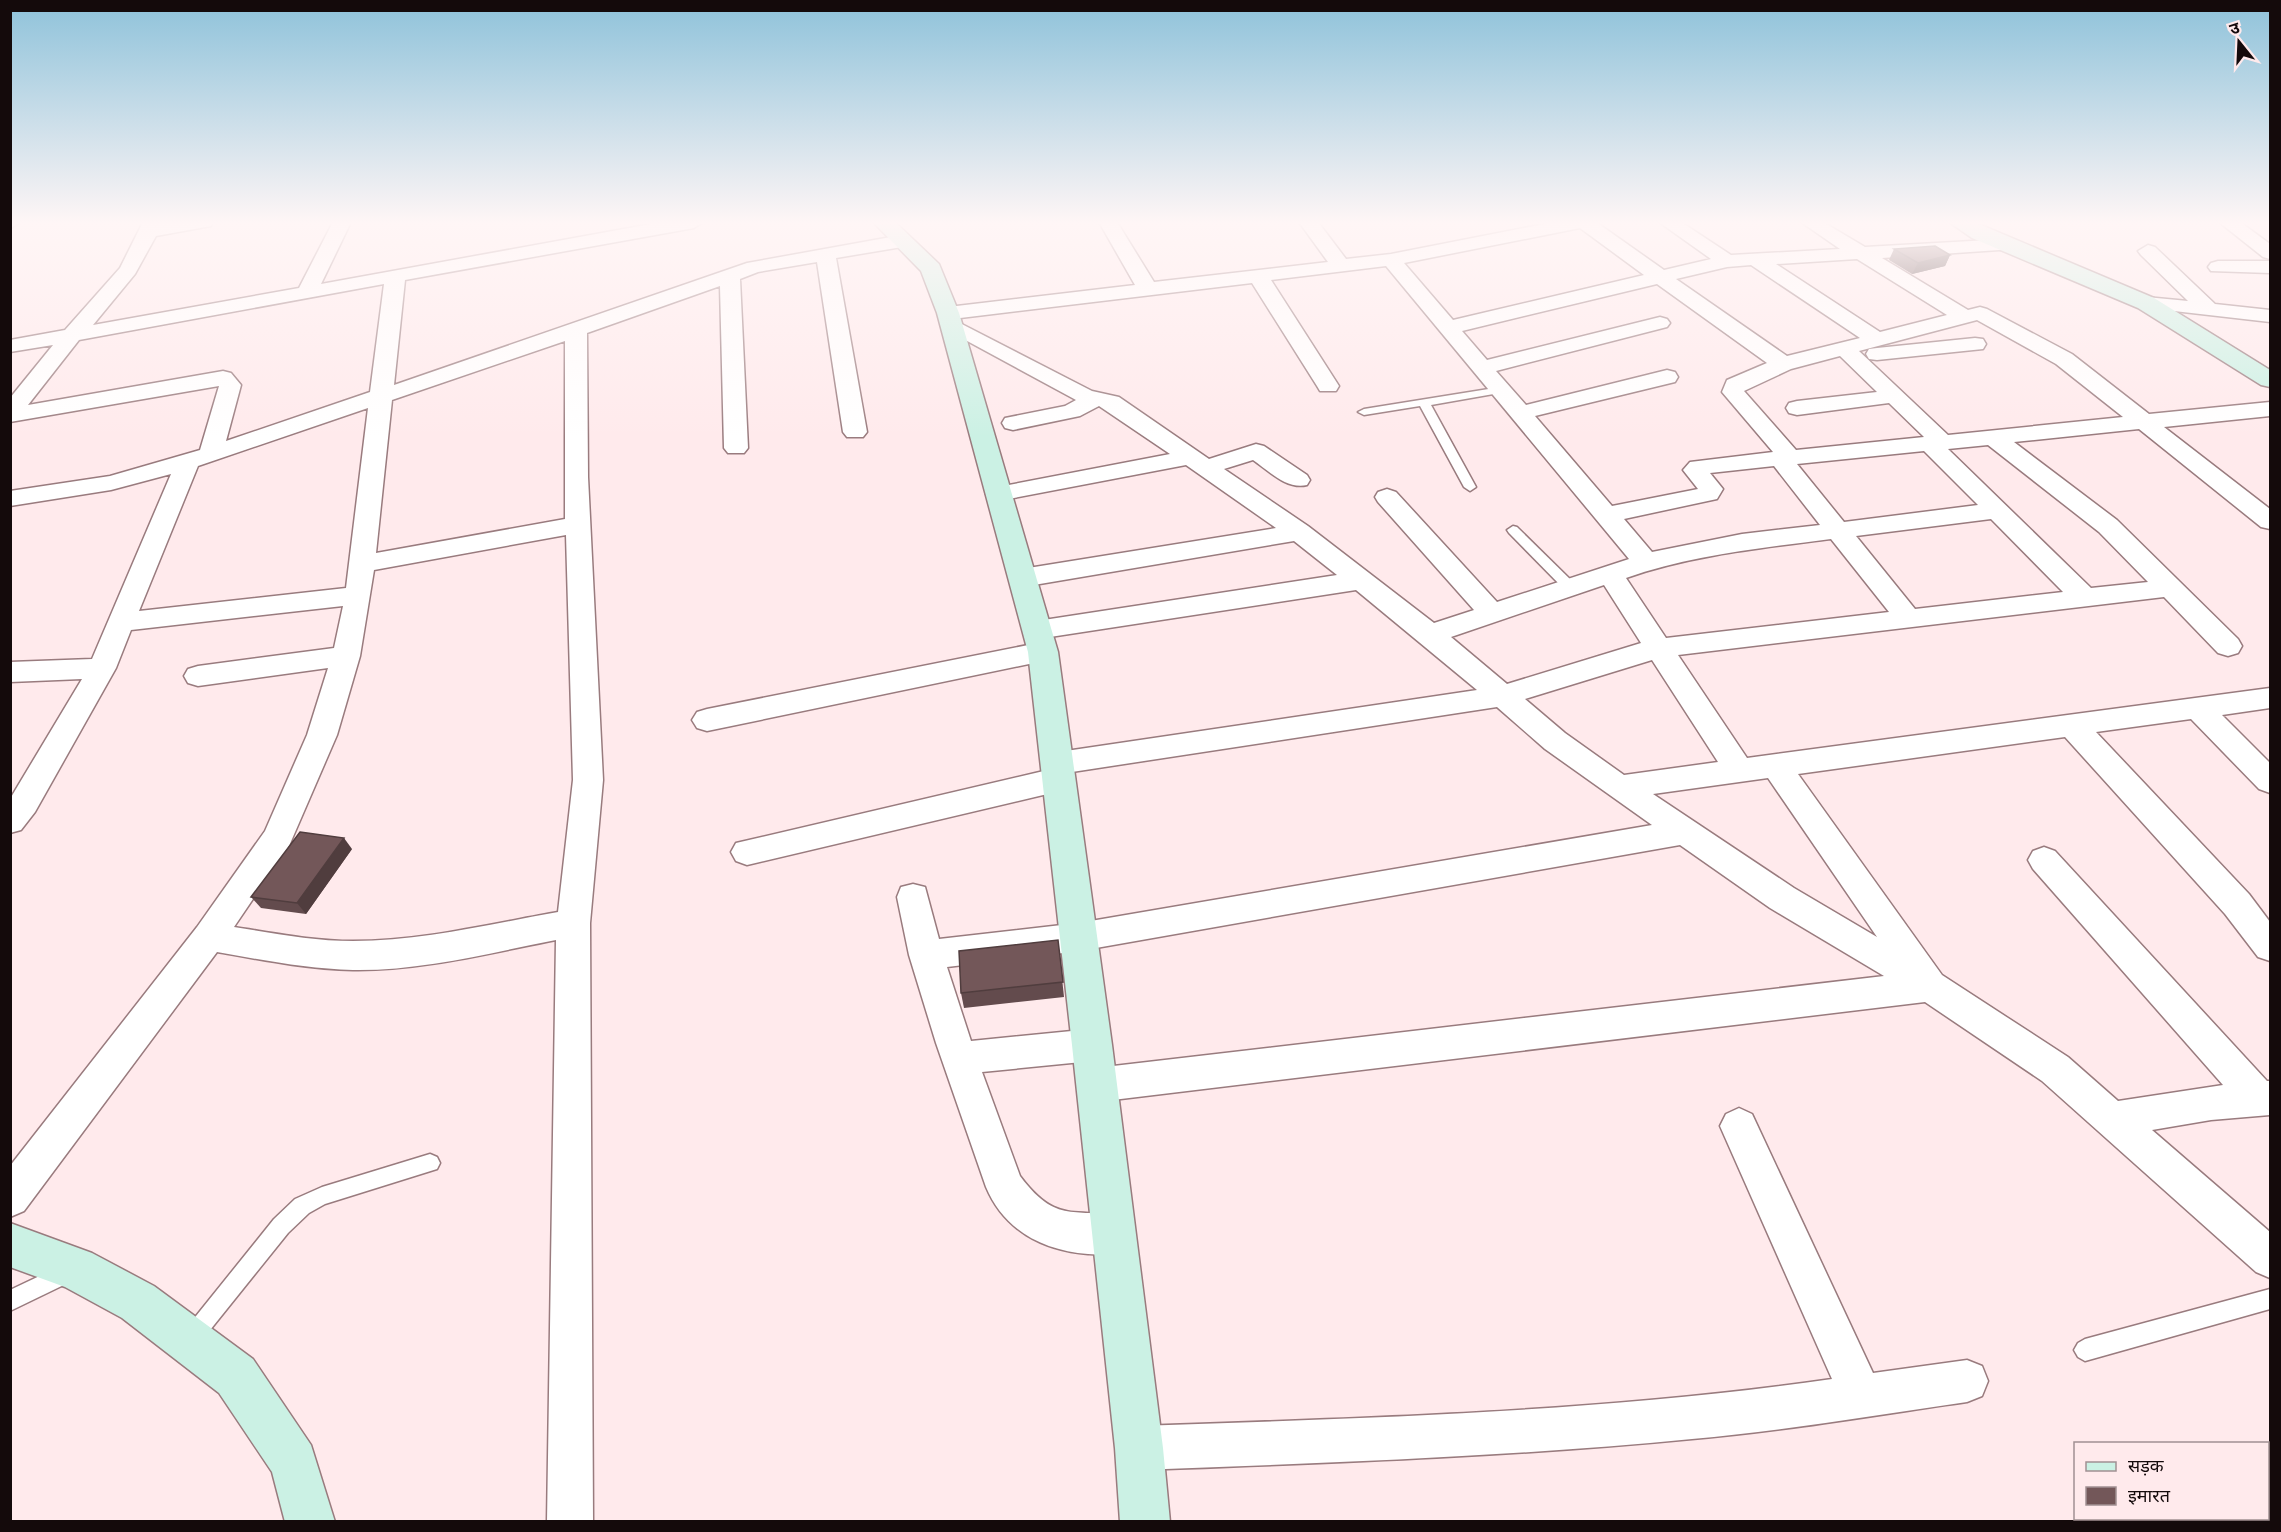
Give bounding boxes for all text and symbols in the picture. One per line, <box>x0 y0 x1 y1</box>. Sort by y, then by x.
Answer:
north arrow <box>2209 12 2269 72</box>
text: उ <box>2227 16 2243 40</box>
legend <box>2074 1442 2269 1520</box>
text: सड़क <box>2128 1453 2165 1477</box>
text: इमारत <box>2128 1483 2171 1507</box>

